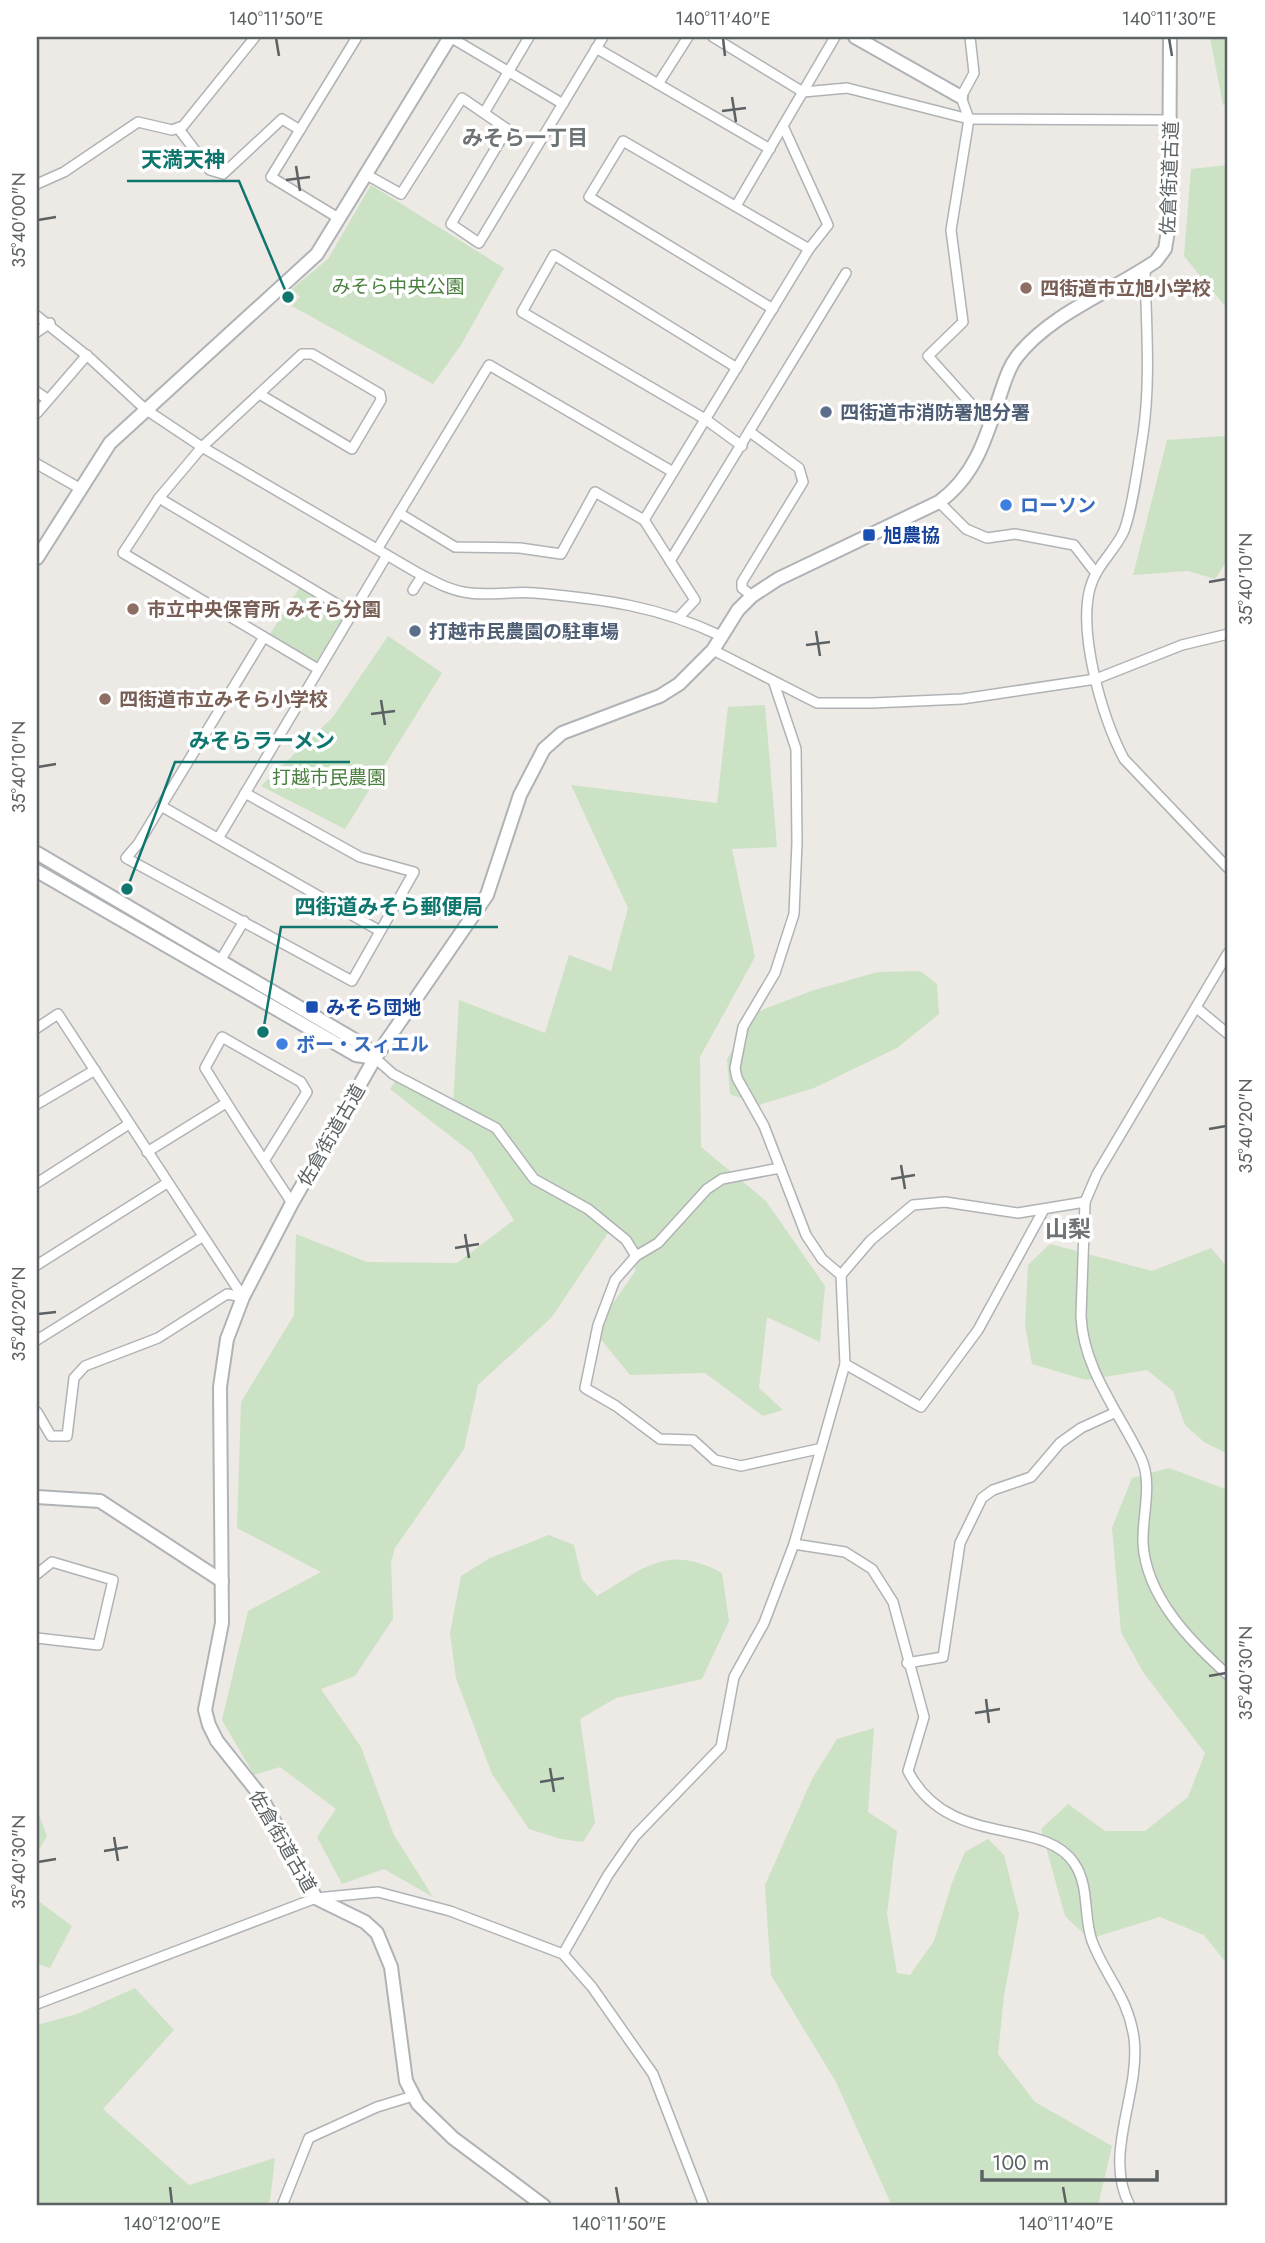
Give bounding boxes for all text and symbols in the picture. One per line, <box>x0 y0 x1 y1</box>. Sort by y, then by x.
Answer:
text: 140°11'50"E <box>229 6 323 32</box>
text: 140°11'40"E <box>675 6 771 32</box>
text: 140°11'30"E <box>1122 6 1216 32</box>
street label: 佐倉街道古道 <box>1154 121 1185 235</box>
district label: みそら一丁目 <box>462 123 588 153</box>
callout: 天満天神 <box>127 139 239 181</box>
text: 天満天神 <box>141 145 225 175</box>
text: 35°40'00"N <box>6 172 32 268</box>
park label: みそら中央公園 <box>331 273 465 300</box>
place label: 四街道市立旭小学校 <box>1040 275 1211 302</box>
marker: 四街道市立旭小学校 <box>1018 280 1034 296</box>
place label: 四街道市消防署旭分署 <box>840 399 1030 426</box>
marker: 四街道市消防署旭分署 <box>818 404 834 420</box>
place label: ローソン <box>1020 492 1096 519</box>
marker: ローソン <box>998 497 1014 513</box>
place label: 旭農協 <box>883 522 940 549</box>
marker: 旭農協 <box>861 527 877 543</box>
text: 35°40'10"N <box>1233 533 1259 625</box>
place label: 市立中央保育所 みそら分園 <box>147 596 381 623</box>
marker: 市立中央保育所 みそら分園 <box>125 601 141 617</box>
place label: 打越市民農園の駐車場 <box>429 618 619 645</box>
marker: 打越市民農園の駐車場 <box>407 623 423 639</box>
place label: 四街道市立みそら小学校 <box>119 686 328 713</box>
marker: 四街道市立みそら小学校 <box>97 691 113 707</box>
callout: みそらラーメン <box>175 720 350 762</box>
text: 35°40'10"N <box>6 721 32 813</box>
text: みそらラーメン <box>189 726 335 756</box>
park label: 打越市民農園 <box>272 764 386 791</box>
callout: 四街道みそら郵便局 <box>281 885 498 927</box>
text: 四街道みそら郵便局 <box>295 892 484 922</box>
place label: みそら団地 <box>326 994 421 1021</box>
marker: みそら団地 <box>304 999 320 1015</box>
place label: ボー・スィエル <box>296 1031 429 1058</box>
marker: ボー・スィエル <box>274 1036 290 1052</box>
street label: 佐倉街道古道 <box>291 1079 372 1191</box>
text: 35°40'20"N <box>1233 1079 1259 1173</box>
district label: 山梨 <box>1045 1212 1091 1246</box>
text: 35°40'20"N <box>6 1267 32 1361</box>
text: 35°40'30"N <box>1233 1626 1259 1720</box>
street label: 佐倉街道古道 <box>242 1785 323 1897</box>
text: 35°40'30"N <box>6 1815 32 1909</box>
scale bar <box>982 2138 1156 2182</box>
text: 100 m <box>992 2148 1049 2178</box>
text: 140°12'00"E <box>123 2211 221 2237</box>
text: 140°11'50"E <box>572 2211 666 2237</box>
text: 140°11'40"E <box>1018 2211 1114 2237</box>

